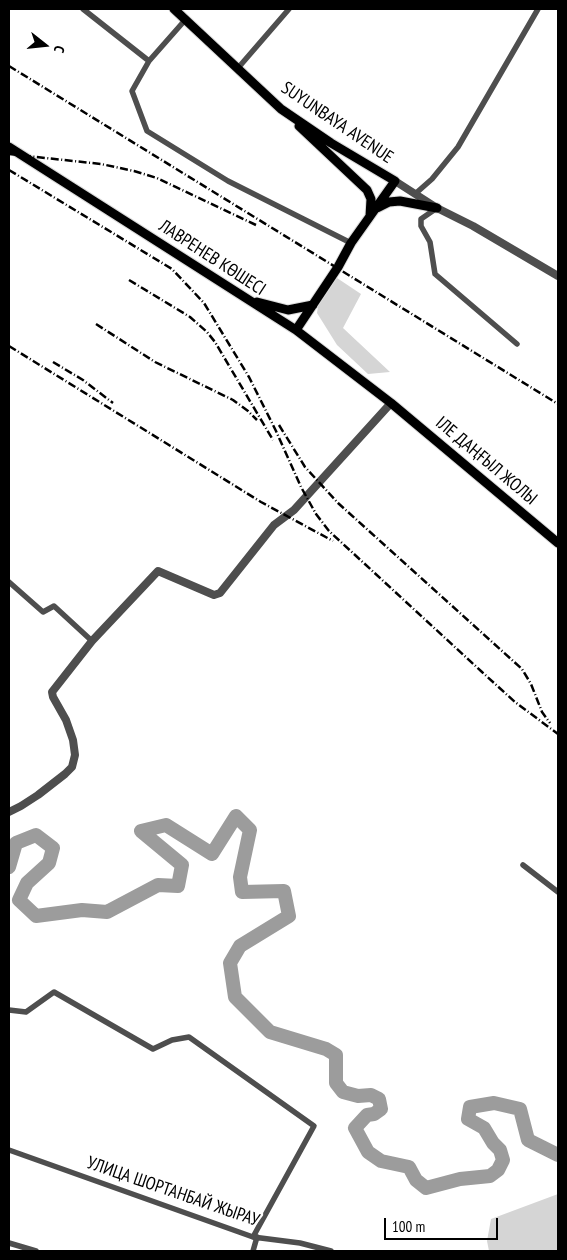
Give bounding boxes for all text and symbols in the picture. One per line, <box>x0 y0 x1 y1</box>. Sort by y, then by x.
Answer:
north arrow <box>20 20 70 70</box>
text: С <box>50 44 69 55</box>
street label: SUYUNBAYA AVENUE <box>277 78 397 168</box>
street label: ЛАВРЕНЕВ КӨШЕСІ <box>155 216 269 300</box>
street label: ІЛЕ ДАҢҒЫЛ ЖОЛЫ <box>431 412 541 510</box>
street label: УЛИЦА ШОРТАНБАЙ ЖЫРАУ <box>84 1152 262 1232</box>
scale bar <box>387 1208 501 1240</box>
text: 100 m <box>392 1217 425 1236</box>

